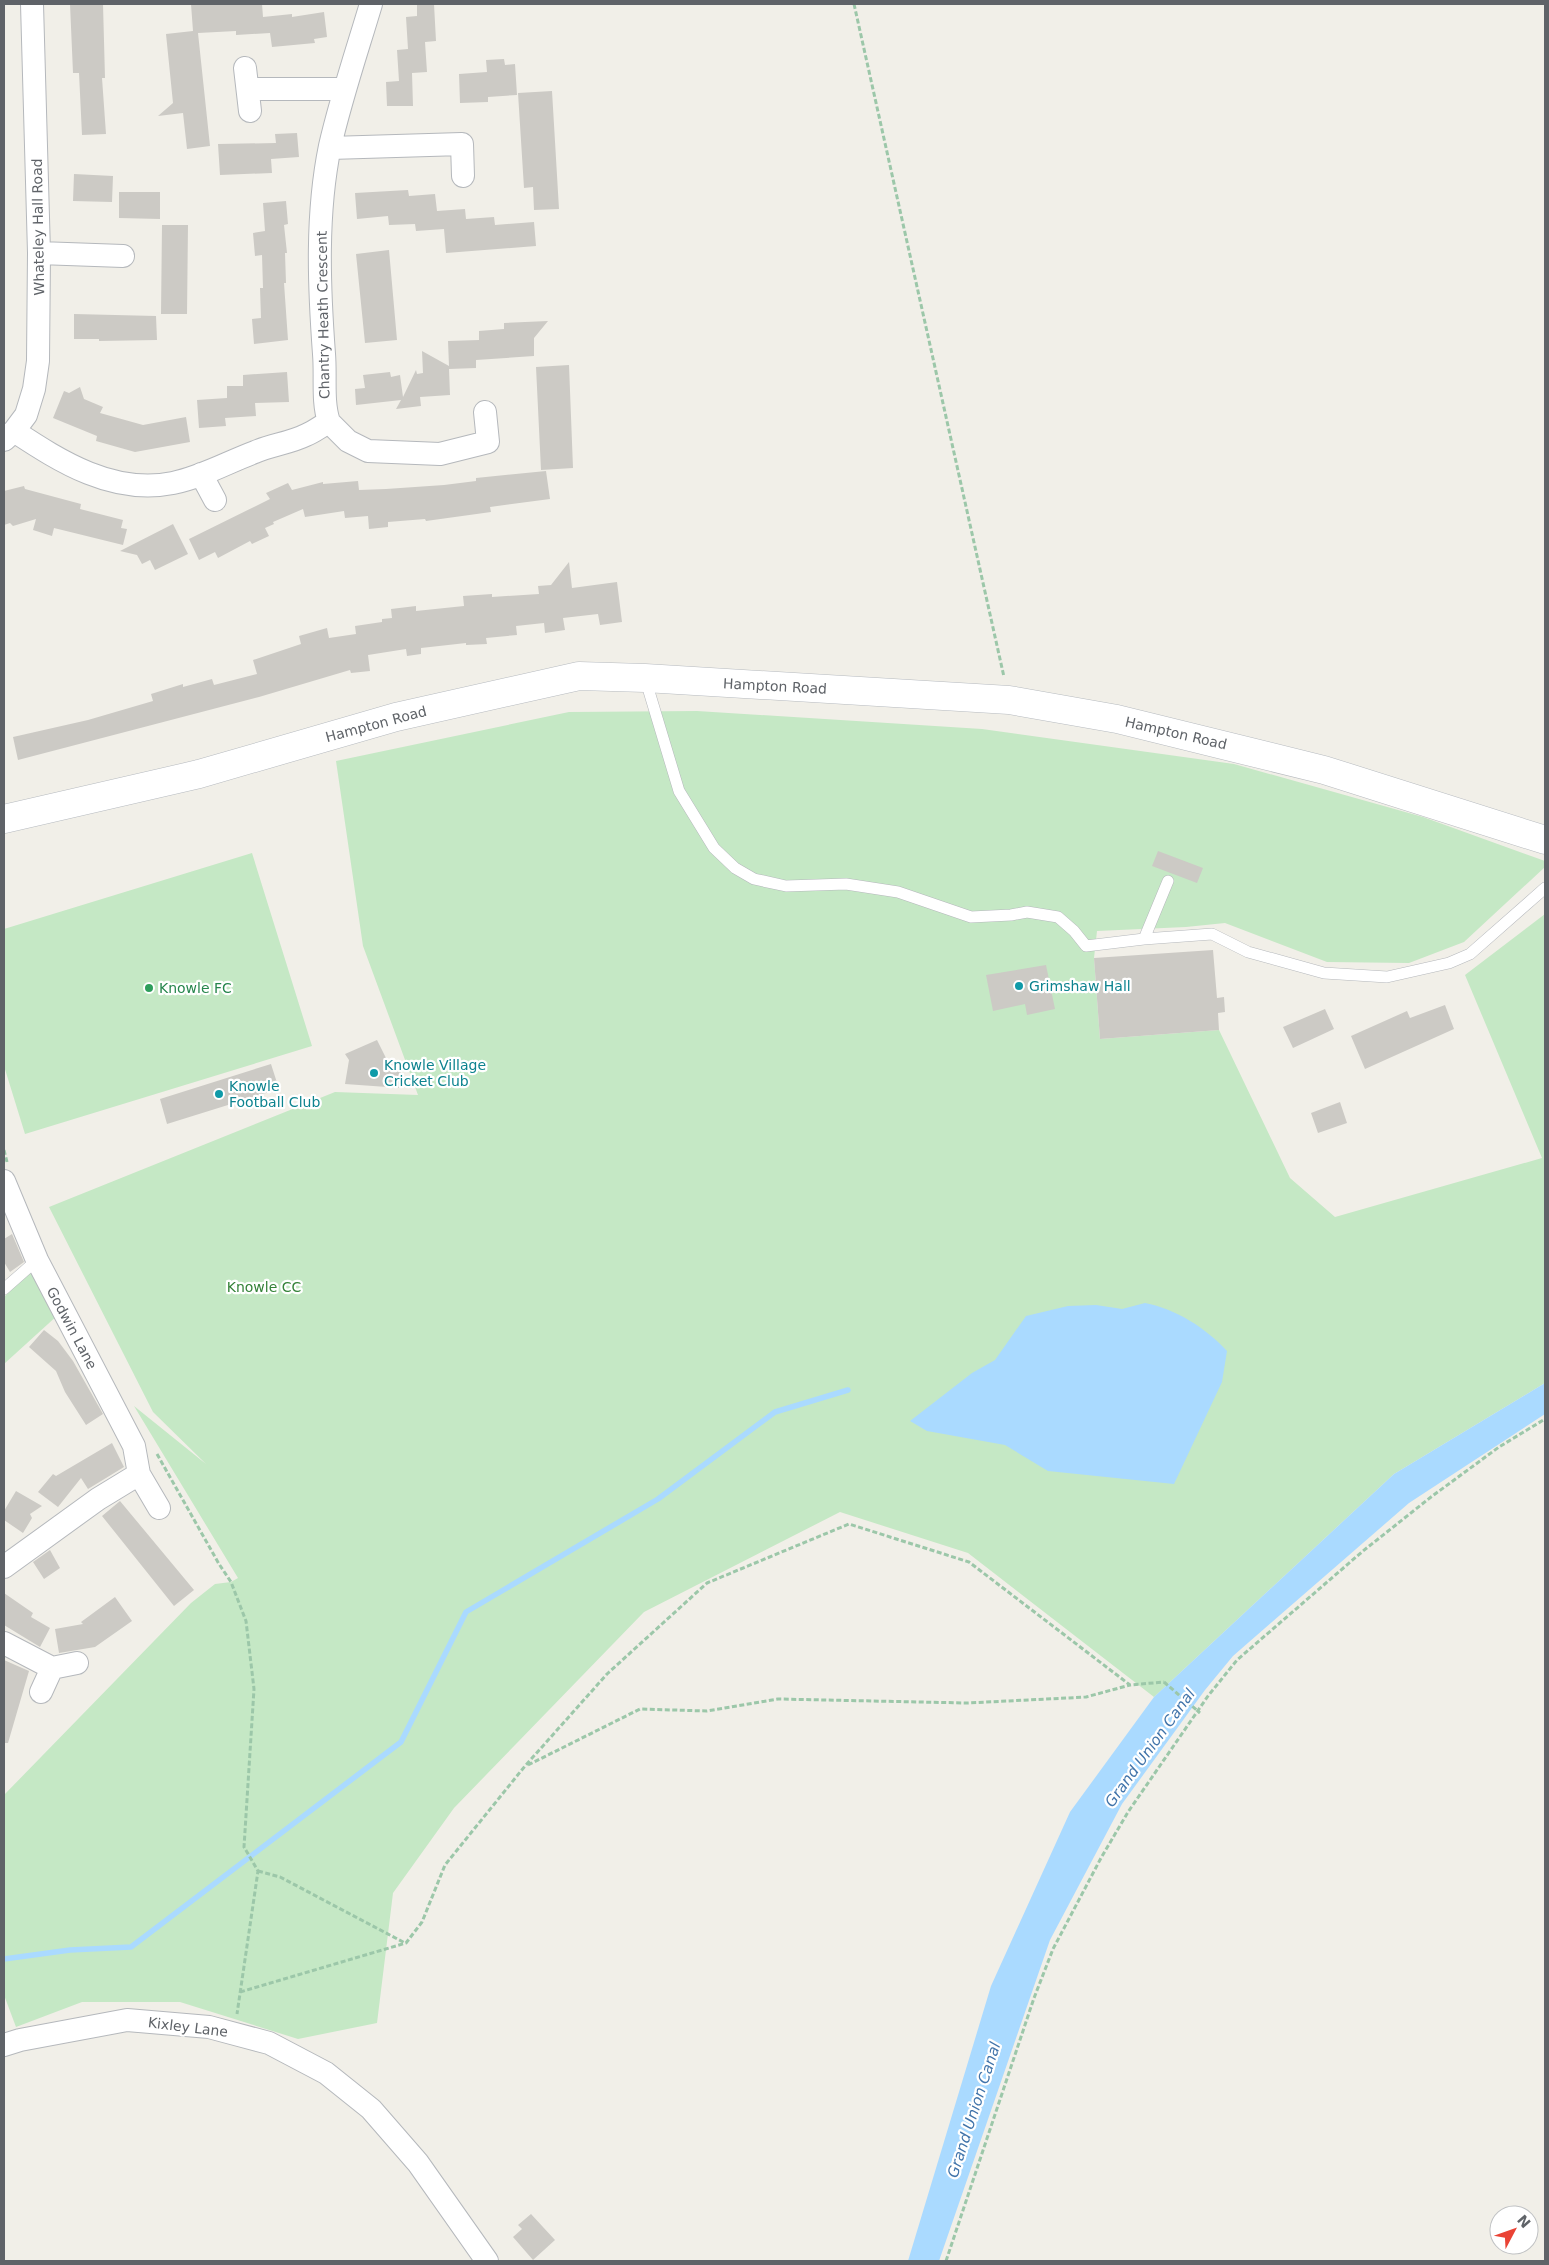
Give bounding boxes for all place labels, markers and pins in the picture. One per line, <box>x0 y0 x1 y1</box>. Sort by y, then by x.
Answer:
place label: Grimshaw Hall <box>1029 978 1131 994</box>
place label: Knowle FC <box>159 980 232 996</box>
marker: Grimshaw Hall <box>1013 980 1025 992</box>
marker: Knowle FC <box>143 982 155 994</box>
place label: Knowle Village Cricket Club <box>384 1057 486 1089</box>
marker: Knowle Village Cricket Club <box>368 1067 380 1079</box>
place label: Knowle Football Club <box>229 1078 320 1110</box>
marker: Knowle Football Club <box>213 1088 225 1100</box>

